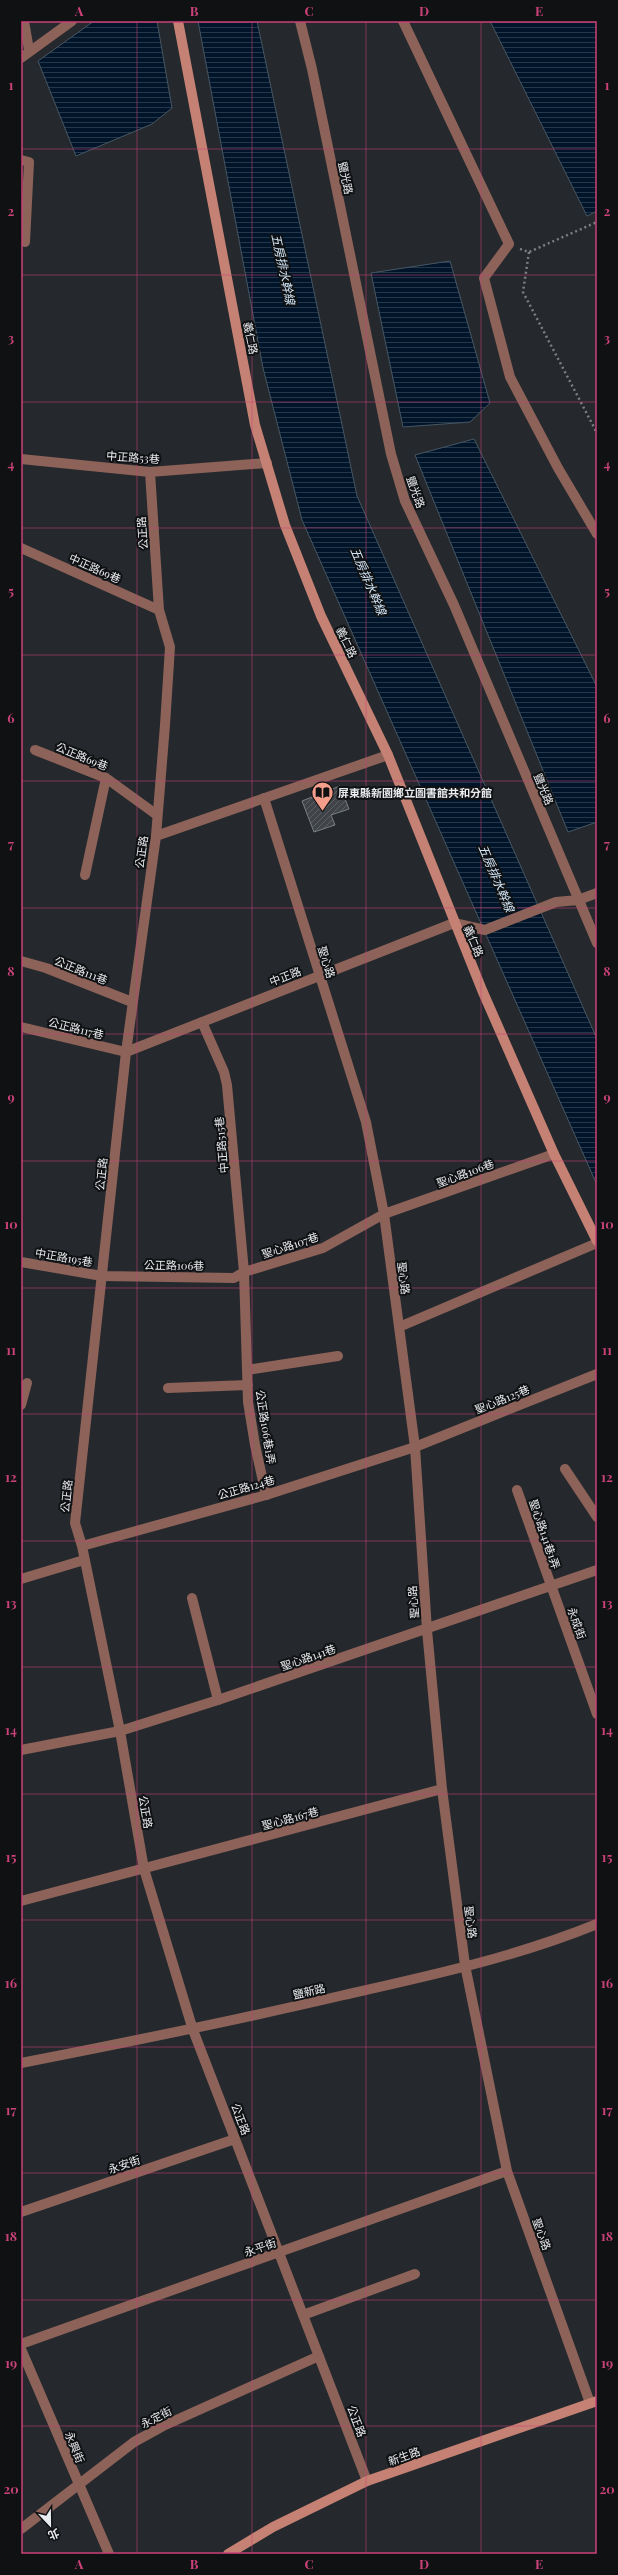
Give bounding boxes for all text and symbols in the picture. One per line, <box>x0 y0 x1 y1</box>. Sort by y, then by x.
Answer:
text: A <box>74 2 84 19</box>
text: B <box>190 2 199 19</box>
text: C <box>304 2 314 19</box>
text: D <box>419 2 429 19</box>
text: E <box>535 2 543 19</box>
text: 1 <box>9 76 14 93</box>
text: 1 <box>605 76 610 93</box>
street label: 鹽光路 <box>335 160 357 196</box>
text: 2 <box>8 202 15 219</box>
text: 2 <box>604 202 611 219</box>
water label: 五房排水幹線 <box>269 232 300 308</box>
street label: 義仁路 <box>240 320 262 356</box>
text: 3 <box>8 329 14 346</box>
text: 3 <box>604 329 610 346</box>
street label: 中正路53巷 <box>106 448 160 466</box>
text: 4 <box>8 455 15 472</box>
text: 4 <box>604 455 611 472</box>
street label: 鹽光路 <box>403 474 429 510</box>
street label: 公正路 <box>133 516 151 550</box>
water label: 五房排水幹線 <box>348 545 391 619</box>
street label: 中正路69巷 <box>67 550 123 586</box>
text: 5 <box>8 582 14 599</box>
text: 5 <box>604 582 610 599</box>
street label: 義仁路 <box>333 624 361 660</box>
text: 6 <box>7 709 15 726</box>
text: 6 <box>603 709 611 726</box>
street label: 公正路69巷 <box>54 739 110 773</box>
street label: 鹽光路 <box>531 771 557 807</box>
library icon: 屏東縣新園鄉立圖書館共和分館 <box>310 779 336 812</box>
place label: 屏東縣新園鄉立圖書館共和分館 <box>338 785 492 800</box>
text: 7 <box>8 835 14 852</box>
street label: 公正路 <box>131 835 151 869</box>
text: 7 <box>604 835 610 852</box>
water label: 五房排水幹線 <box>476 842 519 916</box>
street label: 義仁路 <box>461 923 487 959</box>
street label: 聖心路 <box>315 944 339 980</box>
street label: 公正路111巷 <box>52 953 110 987</box>
text: 8 <box>7 962 15 979</box>
text: 8 <box>603 962 611 979</box>
street label: 中正路 <box>267 963 303 989</box>
street label: 公正路117巷 <box>47 1014 105 1042</box>
text: 9 <box>7 1088 15 1105</box>
text: 9 <box>603 1088 611 1105</box>
street label: 中正路515巷 <box>211 1116 231 1174</box>
street label: 聖心路106巷 <box>434 1156 496 1190</box>
street label: 公正路 <box>92 1157 110 1191</box>
text: 10 <box>4 1215 18 1232</box>
text: 10 <box>600 1215 614 1232</box>
street label: 聖心路107巷 <box>260 1229 320 1261</box>
street label: 中正路195巷 <box>34 1245 94 1269</box>
street label: 公正路106巷 <box>144 1257 204 1273</box>
street label: 聖心路 <box>395 1261 413 1295</box>
text: 11 <box>6 1341 16 1358</box>
text: 11 <box>602 1341 612 1358</box>
street label: 聖心路125巷 <box>472 1381 532 1417</box>
street label: 公正路106巷1弄 <box>253 1389 279 1465</box>
text: 12 <box>5 1468 17 1485</box>
text: 12 <box>601 1468 613 1485</box>
street label: 公正路124巷 <box>216 1472 276 1502</box>
street label: 公正路 <box>57 1479 75 1513</box>
street label: 聖心路141巷1弄 <box>526 1497 564 1571</box>
street label: 聖心路 <box>404 1585 422 1619</box>
text: 13 <box>5 1594 17 1611</box>
text: 13 <box>601 1594 613 1611</box>
street label: 永成街 <box>564 1605 590 1641</box>
street label: 聖心路141巷 <box>278 1641 338 1673</box>
text: 14 <box>5 1721 17 1738</box>
text: 14 <box>601 1721 613 1738</box>
street label: 公正路 <box>136 1794 156 1830</box>
street label: 聖心路167巷 <box>260 1803 320 1833</box>
text: 15 <box>6 1848 16 1865</box>
text: 15 <box>602 1848 612 1865</box>
street label: 聖心路 <box>462 1905 480 1939</box>
text: 16 <box>5 1974 17 1991</box>
text: 16 <box>601 1974 613 1991</box>
street label: 鹽新路 <box>291 1980 327 2002</box>
text: 17 <box>6 2101 17 2118</box>
street label: 公正路 <box>228 2101 254 2137</box>
text: 17 <box>602 2101 613 2118</box>
street label: 永安街 <box>106 2152 142 2176</box>
street label: 聖心路 <box>529 2216 555 2252</box>
text: 18 <box>5 2227 17 2244</box>
text: 18 <box>601 2227 613 2244</box>
street label: 永平街 <box>242 2235 278 2259</box>
text: 19 <box>5 2354 17 2371</box>
text: 19 <box>601 2354 613 2371</box>
street label: 永定街 <box>138 2403 174 2431</box>
street label: 公正路 <box>344 2403 370 2439</box>
street label: 永興街 <box>62 2429 88 2465</box>
street label: 新生路 <box>386 2443 422 2469</box>
text: 20 <box>3 2480 19 2497</box>
text: 20 <box>599 2480 615 2497</box>
north arrow <box>30 2505 70 2545</box>
text: 北 <box>46 2526 62 2544</box>
text: A <box>74 2555 84 2572</box>
text: B <box>190 2555 199 2572</box>
text: C <box>304 2555 314 2572</box>
text: D <box>419 2555 429 2572</box>
text: E <box>535 2555 543 2572</box>

